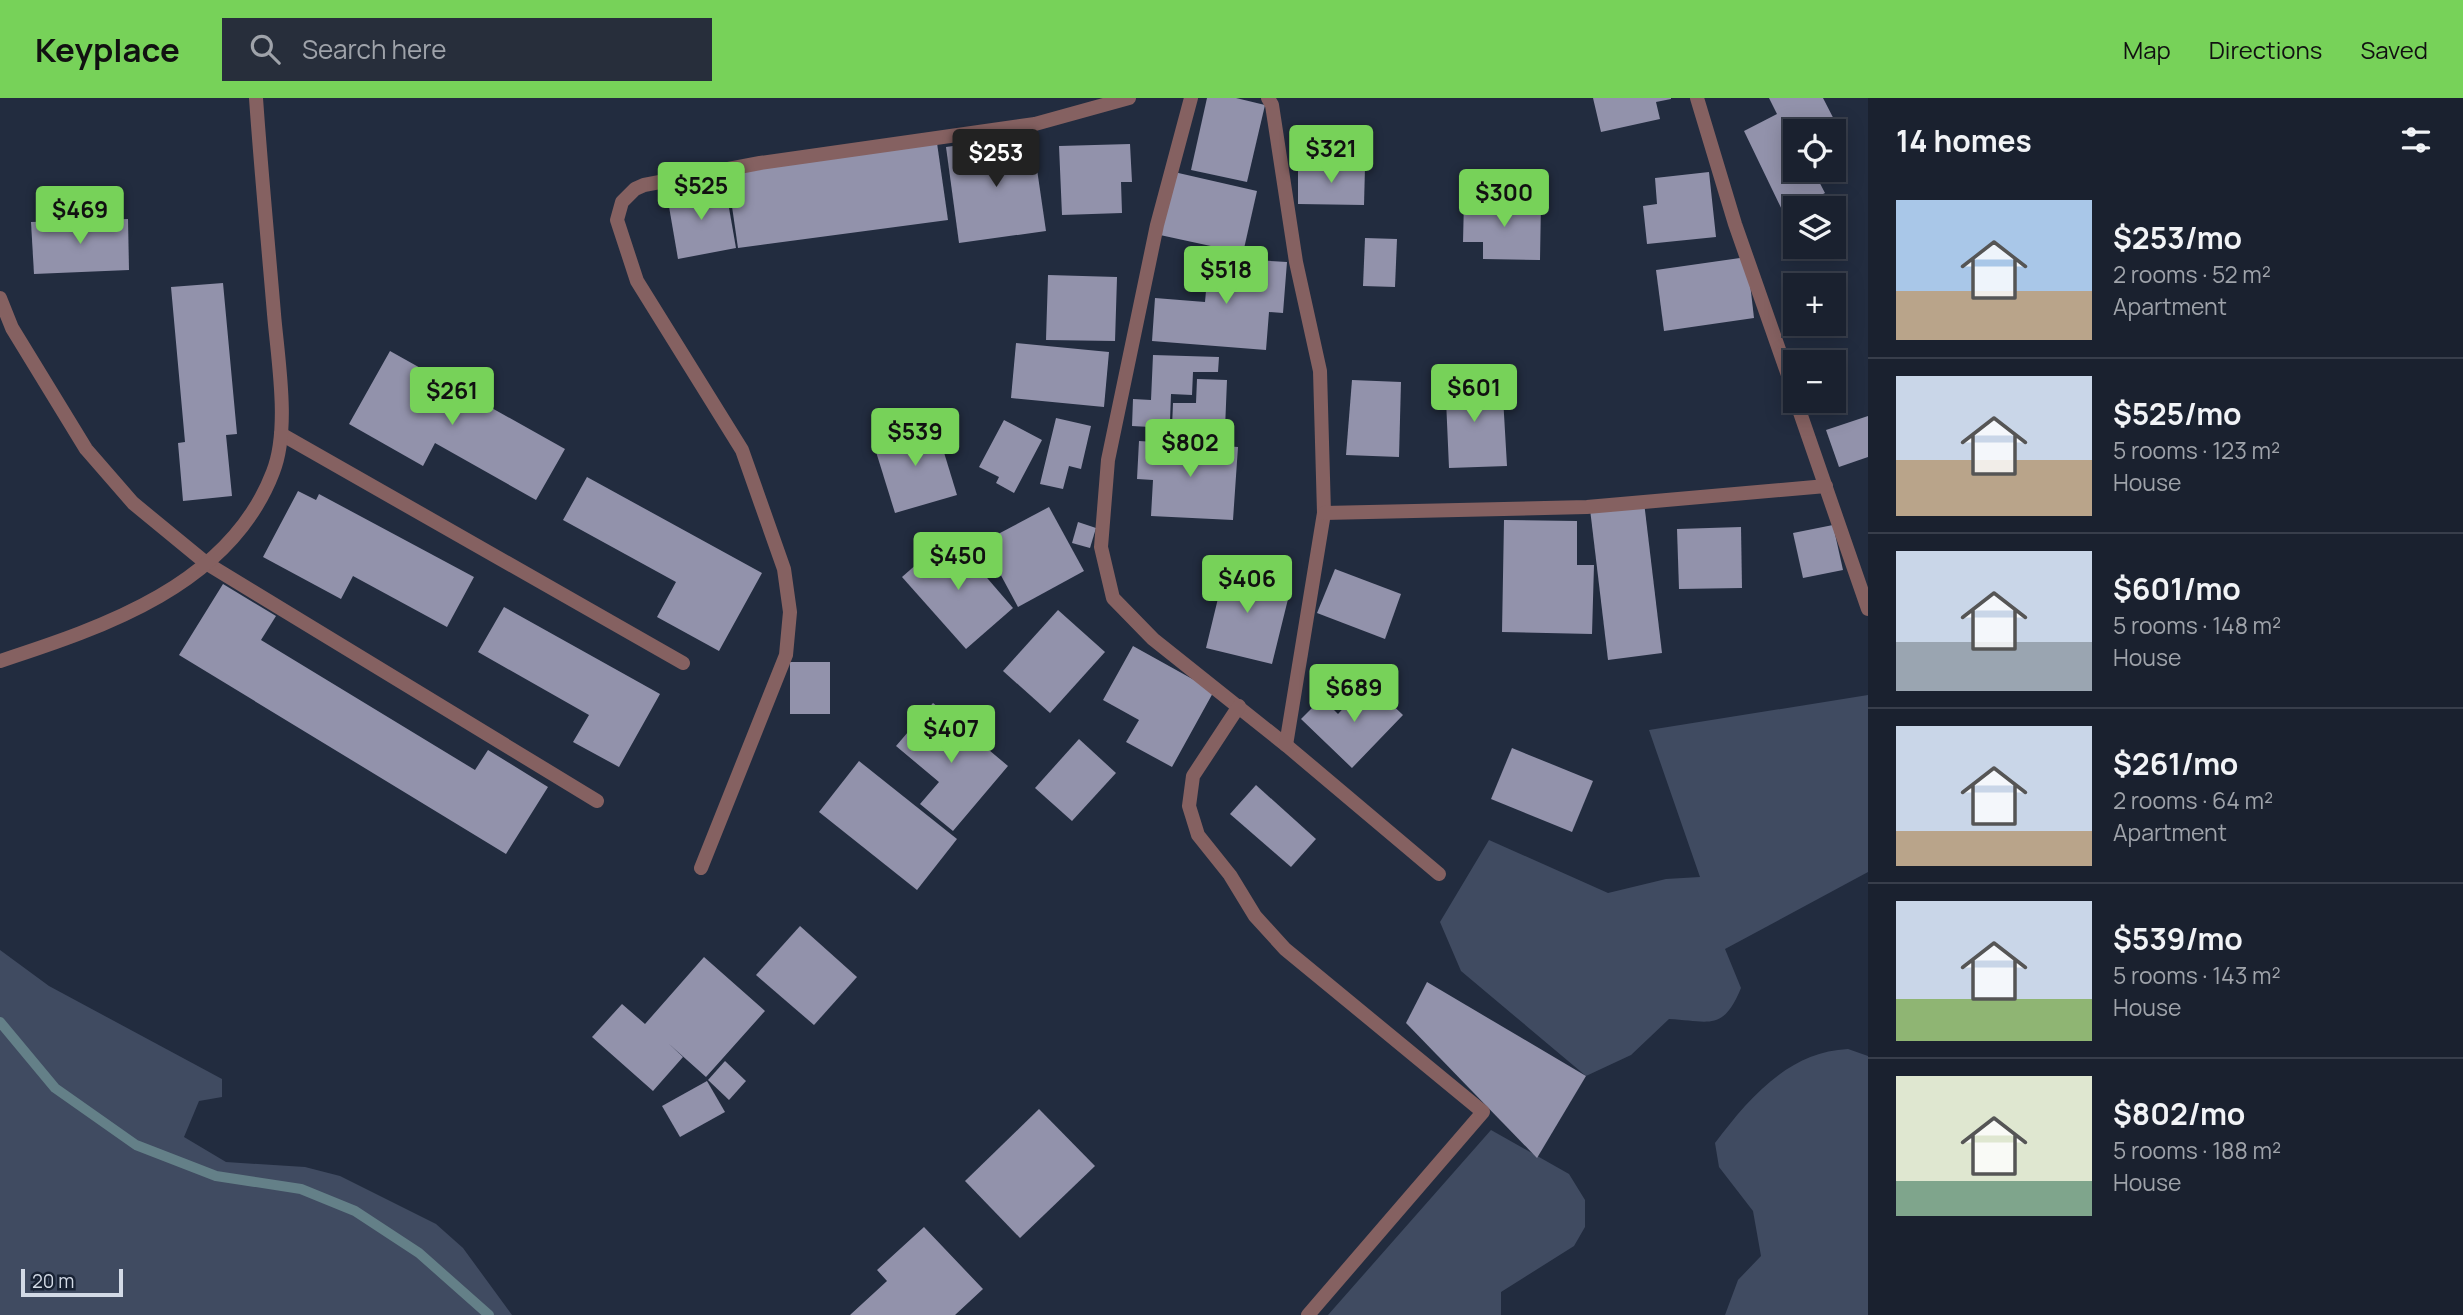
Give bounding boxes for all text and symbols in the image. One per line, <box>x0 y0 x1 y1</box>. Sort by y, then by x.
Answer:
search box <box>222 18 712 81</box>
text: Keyplace <box>35 27 180 72</box>
icon: search <box>246 30 284 68</box>
text: Search here <box>302 31 447 67</box>
text: Map <box>2123 33 2171 66</box>
text: Directions <box>2209 33 2322 66</box>
text: Saved <box>2360 33 2428 66</box>
map controls <box>1783 119 1846 413</box>
button: locate <box>1783 119 1846 182</box>
text: 14 homes <box>1896 120 2032 161</box>
icon: filters <box>2397 121 2435 159</box>
pin: $321 <box>1290 126 1372 185</box>
pin: $253 <box>955 130 1037 189</box>
text: $321 <box>1305 132 1357 164</box>
text: $253 <box>969 136 1024 168</box>
pin: $525 <box>660 162 742 222</box>
text: $525 <box>674 169 728 201</box>
pin: $300 <box>1463 170 1545 229</box>
text: $300 <box>1475 176 1533 208</box>
pin: $469 <box>39 186 121 246</box>
text: $469 <box>52 193 108 225</box>
button: layers <box>1783 196 1846 259</box>
text: $253/mo <box>2113 217 2242 258</box>
icon: home <box>1952 228 2036 312</box>
pin: $518 <box>1185 246 1267 306</box>
text: $518 <box>1200 253 1252 285</box>
text: 2 rooms · 52 m² <box>2113 258 2271 290</box>
button: + <box>1783 273 1846 336</box>
text: Apartment <box>2113 290 2227 322</box>
button: − <box>1783 350 1846 413</box>
pin: $601 <box>1433 364 1515 424</box>
pin: $261 <box>411 368 493 427</box>
text: $601 <box>1447 371 1501 403</box>
text: $261 <box>426 374 478 406</box>
text: $525/mo <box>2113 393 2241 434</box>
icon: home <box>1952 404 2036 488</box>
pin: $539 <box>874 408 956 468</box>
text: $539 <box>887 415 943 447</box>
pin: $802 <box>1149 420 1231 479</box>
text: $802 <box>1161 426 1219 458</box>
text: 5 rooms · 123 m² <box>2113 434 2280 466</box>
text: House <box>2113 466 2182 498</box>
pin: $450 <box>917 532 999 592</box>
text: $450 <box>929 539 987 571</box>
pin: $406 <box>1206 556 1288 615</box>
text: $406 <box>1218 562 1276 594</box>
text: $601/mo <box>2113 568 2241 609</box>
icon: home <box>1952 579 2036 663</box>
text: 5 rooms · 148 m² <box>2113 609 2281 641</box>
text: House <box>2113 641 2182 673</box>
pin: $689 <box>1313 664 1395 724</box>
text: $689 <box>1325 671 1383 703</box>
pin: $407 <box>910 706 992 765</box>
text: $407 <box>923 712 979 744</box>
text: $261/mo <box>2113 743 2238 784</box>
icon: home <box>1952 754 2036 838</box>
text: 2 rooms · 64 m² <box>2113 784 2273 816</box>
text: Apartment <box>2113 816 2227 848</box>
text: $539/mo <box>2113 918 2243 959</box>
icon: home <box>1952 929 2036 1013</box>
text: 5 rooms · 143 m² <box>2113 959 2281 991</box>
text: House <box>2113 991 2182 1023</box>
text: $802/mo <box>2113 1093 2245 1134</box>
icon: home <box>1952 1104 2036 1188</box>
text: 5 rooms · 188 m² <box>2113 1134 2281 1166</box>
text: House <box>2113 1166 2182 1198</box>
scale bar <box>21 1266 122 1298</box>
text: 20 m <box>32 1268 74 1294</box>

